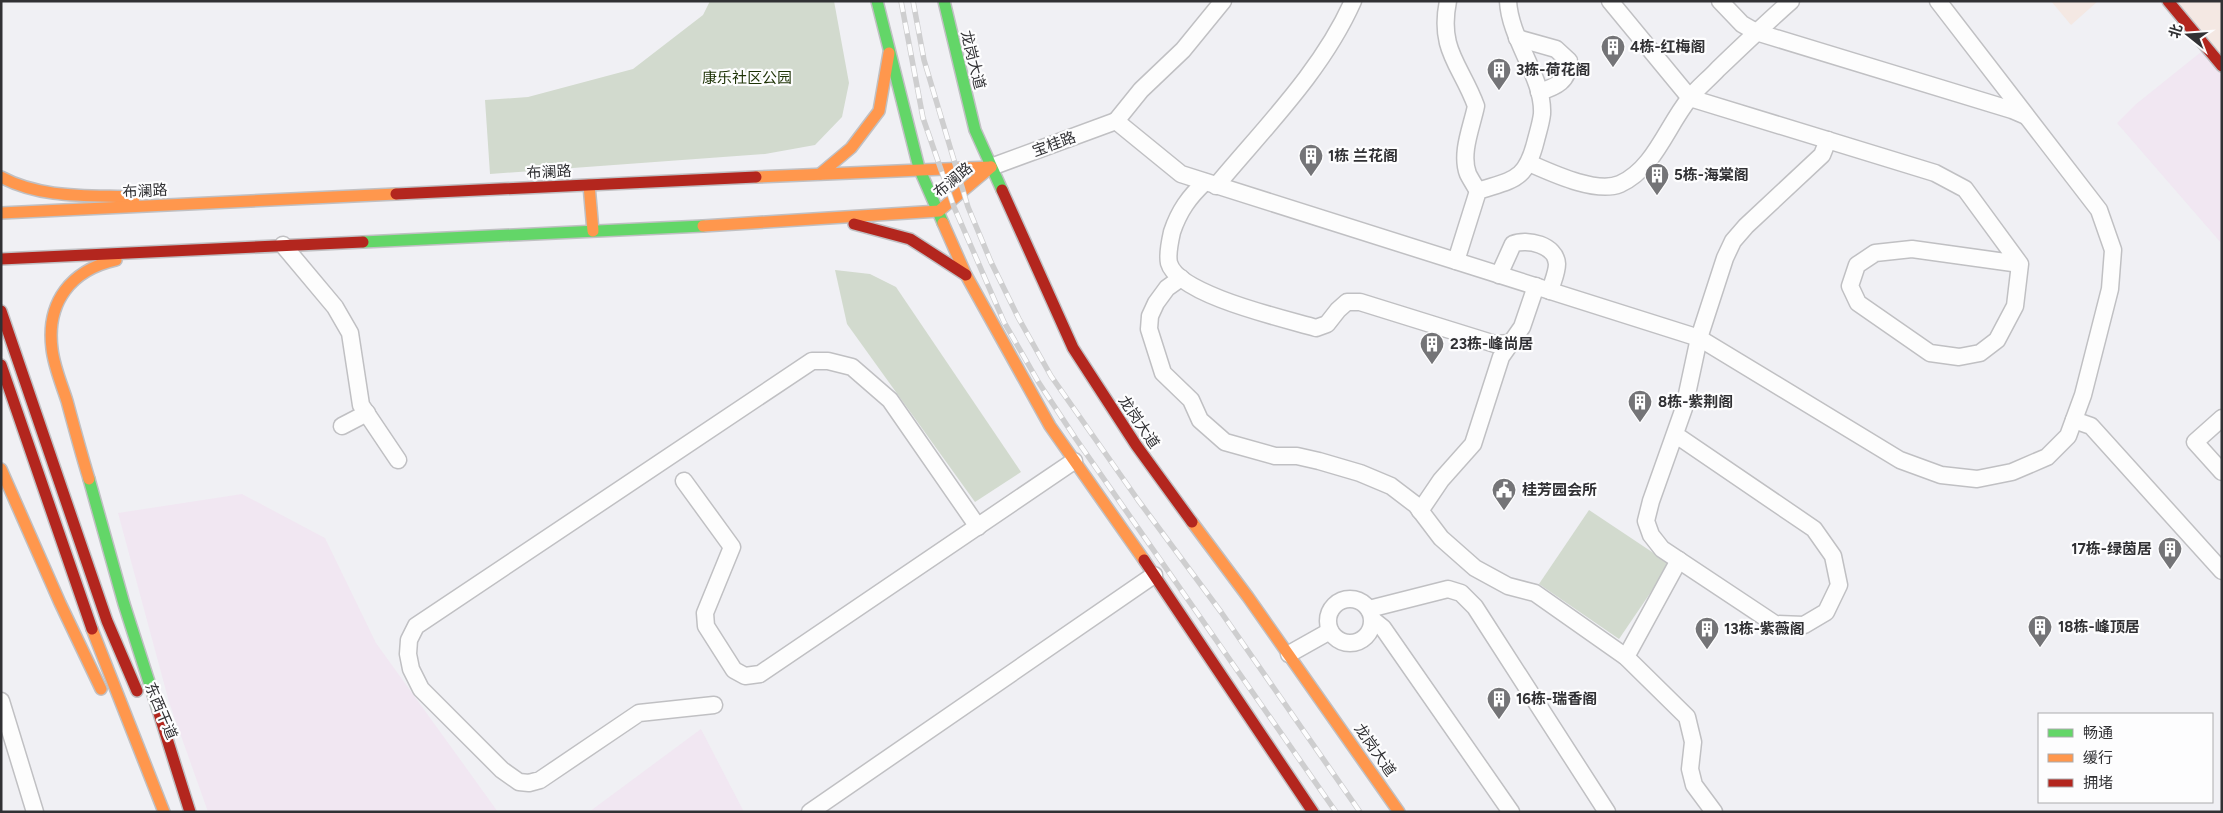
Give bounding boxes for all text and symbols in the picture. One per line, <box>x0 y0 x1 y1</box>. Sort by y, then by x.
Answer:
north arrow <box>2163 10 2213 60</box>
text: 北 <box>2166 22 2186 41</box>
street label: 龙岗大道 <box>957 29 989 91</box>
building icon: 4栋-红梅阁 <box>1600 34 1626 68</box>
place label: 4栋-红梅阁 <box>1630 38 1706 56</box>
building icon: 3栋-荷花阁 <box>1486 57 1512 91</box>
place label: 3栋-荷花阁 <box>1516 61 1590 79</box>
park label: 康乐社区公园 <box>702 69 792 87</box>
street label: 宝桂路 <box>1030 128 1078 160</box>
building icon: 1栋 兰花阁 <box>1298 143 1324 177</box>
place label: 1栋 兰花阁 <box>1328 147 1398 165</box>
street label: 布澜路 <box>930 159 976 201</box>
street label: 布澜路 <box>526 162 572 182</box>
building icon: 5栋-海棠阁 <box>1644 162 1670 196</box>
place label: 5栋-海棠阁 <box>1674 166 1749 184</box>
street label: 布澜路 <box>122 181 168 201</box>
building icon: 23栋-峰尚居 <box>1419 331 1445 365</box>
place label: 23栋-峰尚居 <box>1450 335 1533 353</box>
building icon: 8栋-紫荆阁 <box>1627 389 1653 423</box>
street label: 龙岗大道 <box>1115 392 1163 452</box>
place label: 8栋-紫荆阁 <box>1658 393 1733 411</box>
public building icon: 桂芳园会所 <box>1491 477 1517 511</box>
place label: 桂芳园会所 <box>1522 481 1597 499</box>
building icon: 17栋-绿茵居 <box>2157 536 2183 570</box>
place label: 17栋-绿茵居 <box>2071 540 2152 558</box>
building icon: 18栋-峰顶居 <box>2027 614 2053 648</box>
building icon: 13栋-紫薇阁 <box>1694 616 1720 650</box>
place label: 18栋-峰顶居 <box>2058 618 2140 636</box>
place label: 13栋-紫薇阁 <box>1724 620 1805 638</box>
street label: 东西干道 <box>141 680 181 742</box>
building icon: 16栋-瑞香阁 <box>1486 686 1512 720</box>
place label: 16栋-瑞香阁 <box>1516 690 1597 708</box>
legend <box>2038 713 2213 803</box>
street label: 龙岗大道 <box>1350 720 1400 780</box>
text: 畅通 <box>2083 724 2113 742</box>
text: 缓行 <box>2083 749 2113 767</box>
text: 拥堵 <box>2083 774 2113 792</box>

